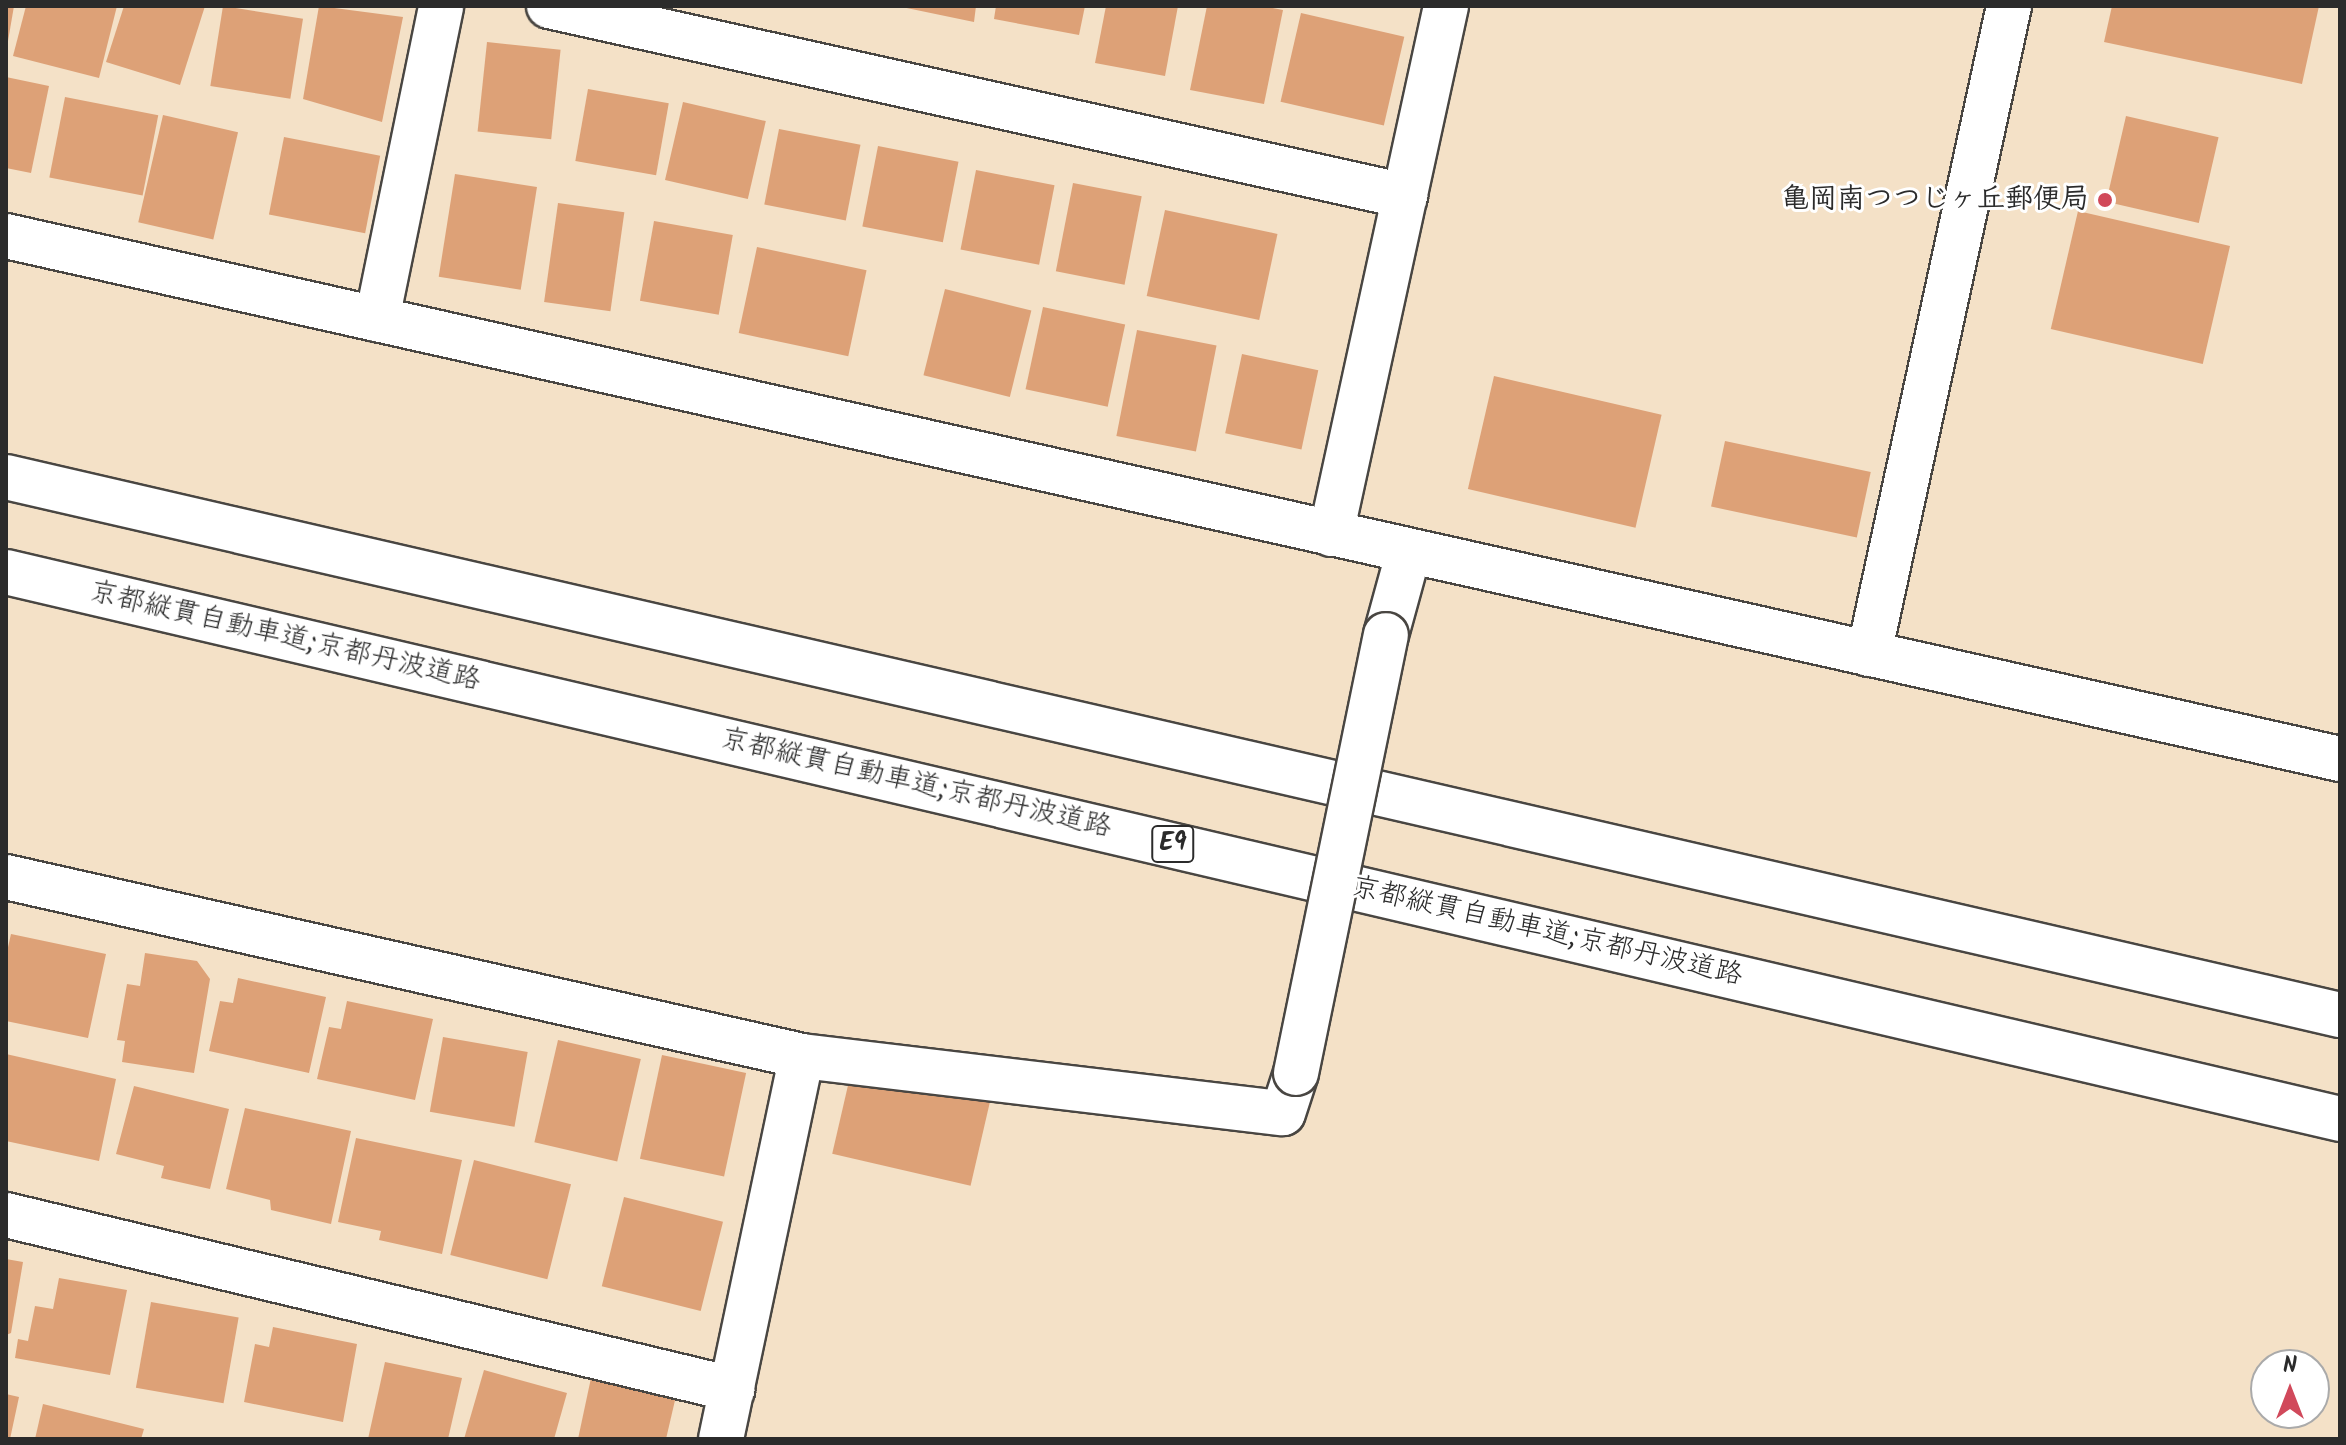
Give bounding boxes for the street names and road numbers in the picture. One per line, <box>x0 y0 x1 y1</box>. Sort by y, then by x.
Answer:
street label: 京都縦貫自動車道;京都丹波道路 <box>86 576 484 698</box>
street label: 京都縦貫自動車道;京都丹波道路 <box>717 723 1115 845</box>
road number: E9 <box>1151 822 1195 866</box>
street label: 京都縦貫自動車道;京都丹波道路 <box>1348 871 1746 993</box>

